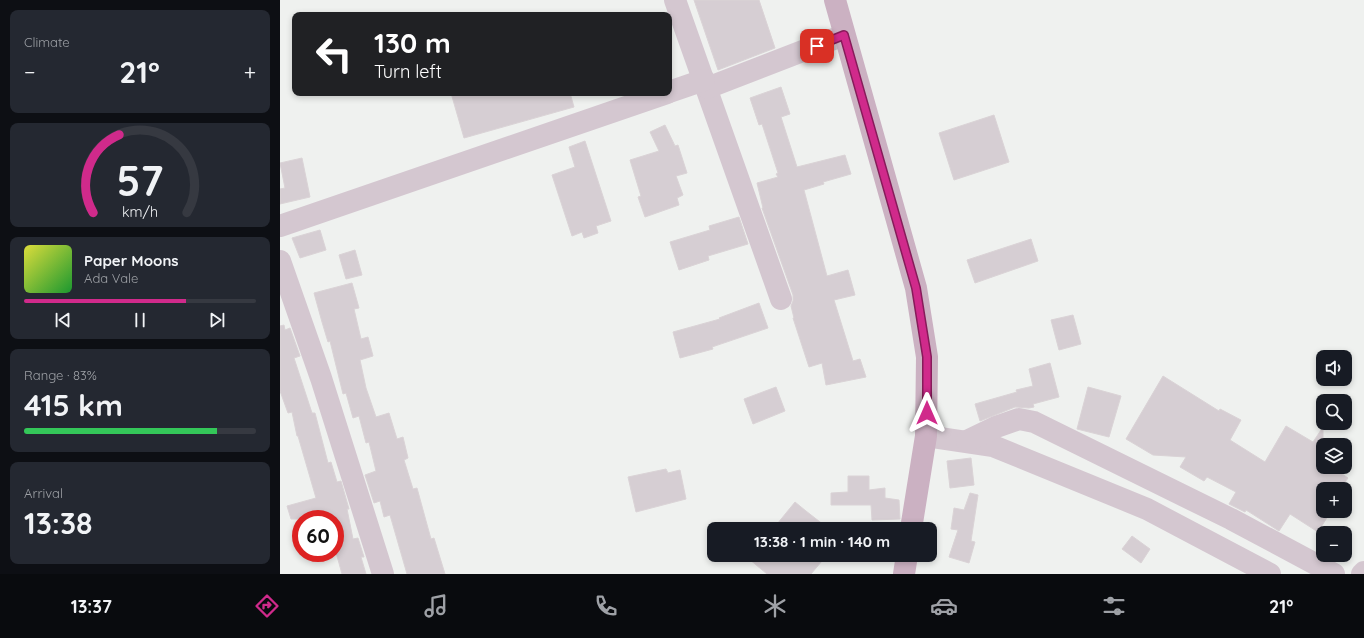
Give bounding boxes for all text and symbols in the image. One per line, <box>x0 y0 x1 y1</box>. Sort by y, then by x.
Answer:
text: 130 m <box>374 25 451 60</box>
icon: left <box>308 28 360 80</box>
pin <box>800 29 834 63</box>
text: Climate <box>24 34 70 50</box>
icon: arrive <box>806 35 828 57</box>
text: 21° <box>119 53 160 91</box>
text: − <box>24 58 35 86</box>
text: + <box>244 58 256 86</box>
text: Turn left <box>374 60 442 83</box>
text: 57 <box>117 153 163 205</box>
text: km/h <box>122 202 158 220</box>
text: Paper Moons <box>84 251 179 270</box>
text: Ada Vale <box>84 270 138 286</box>
icon: previous <box>52 309 74 331</box>
icon: pause <box>129 309 151 331</box>
icon: next <box>206 309 228 331</box>
map controls <box>1316 350 1352 562</box>
button: sound <box>1316 350 1352 386</box>
text: Range · 83% <box>24 367 97 383</box>
text: 415 km <box>24 386 123 424</box>
position arrow <box>906 392 948 434</box>
button: search <box>1316 394 1352 430</box>
button: layers <box>1316 438 1352 474</box>
button: + <box>1316 482 1352 518</box>
text: Arrival <box>24 485 63 501</box>
text: 13:38 <box>24 504 93 542</box>
speed limit sign: 60 <box>292 510 344 562</box>
button: − <box>1316 526 1352 562</box>
text: 13:38 · 1 min · 140 m <box>754 532 890 551</box>
icon: directions <box>253 592 281 620</box>
icon: music <box>422 592 450 620</box>
icon: phone <box>592 592 620 620</box>
icon: climate <box>761 592 789 620</box>
icon: car <box>930 592 958 620</box>
icon: filters <box>1100 592 1128 620</box>
text: 13:37 <box>71 595 112 618</box>
text: 21° <box>1269 595 1293 618</box>

